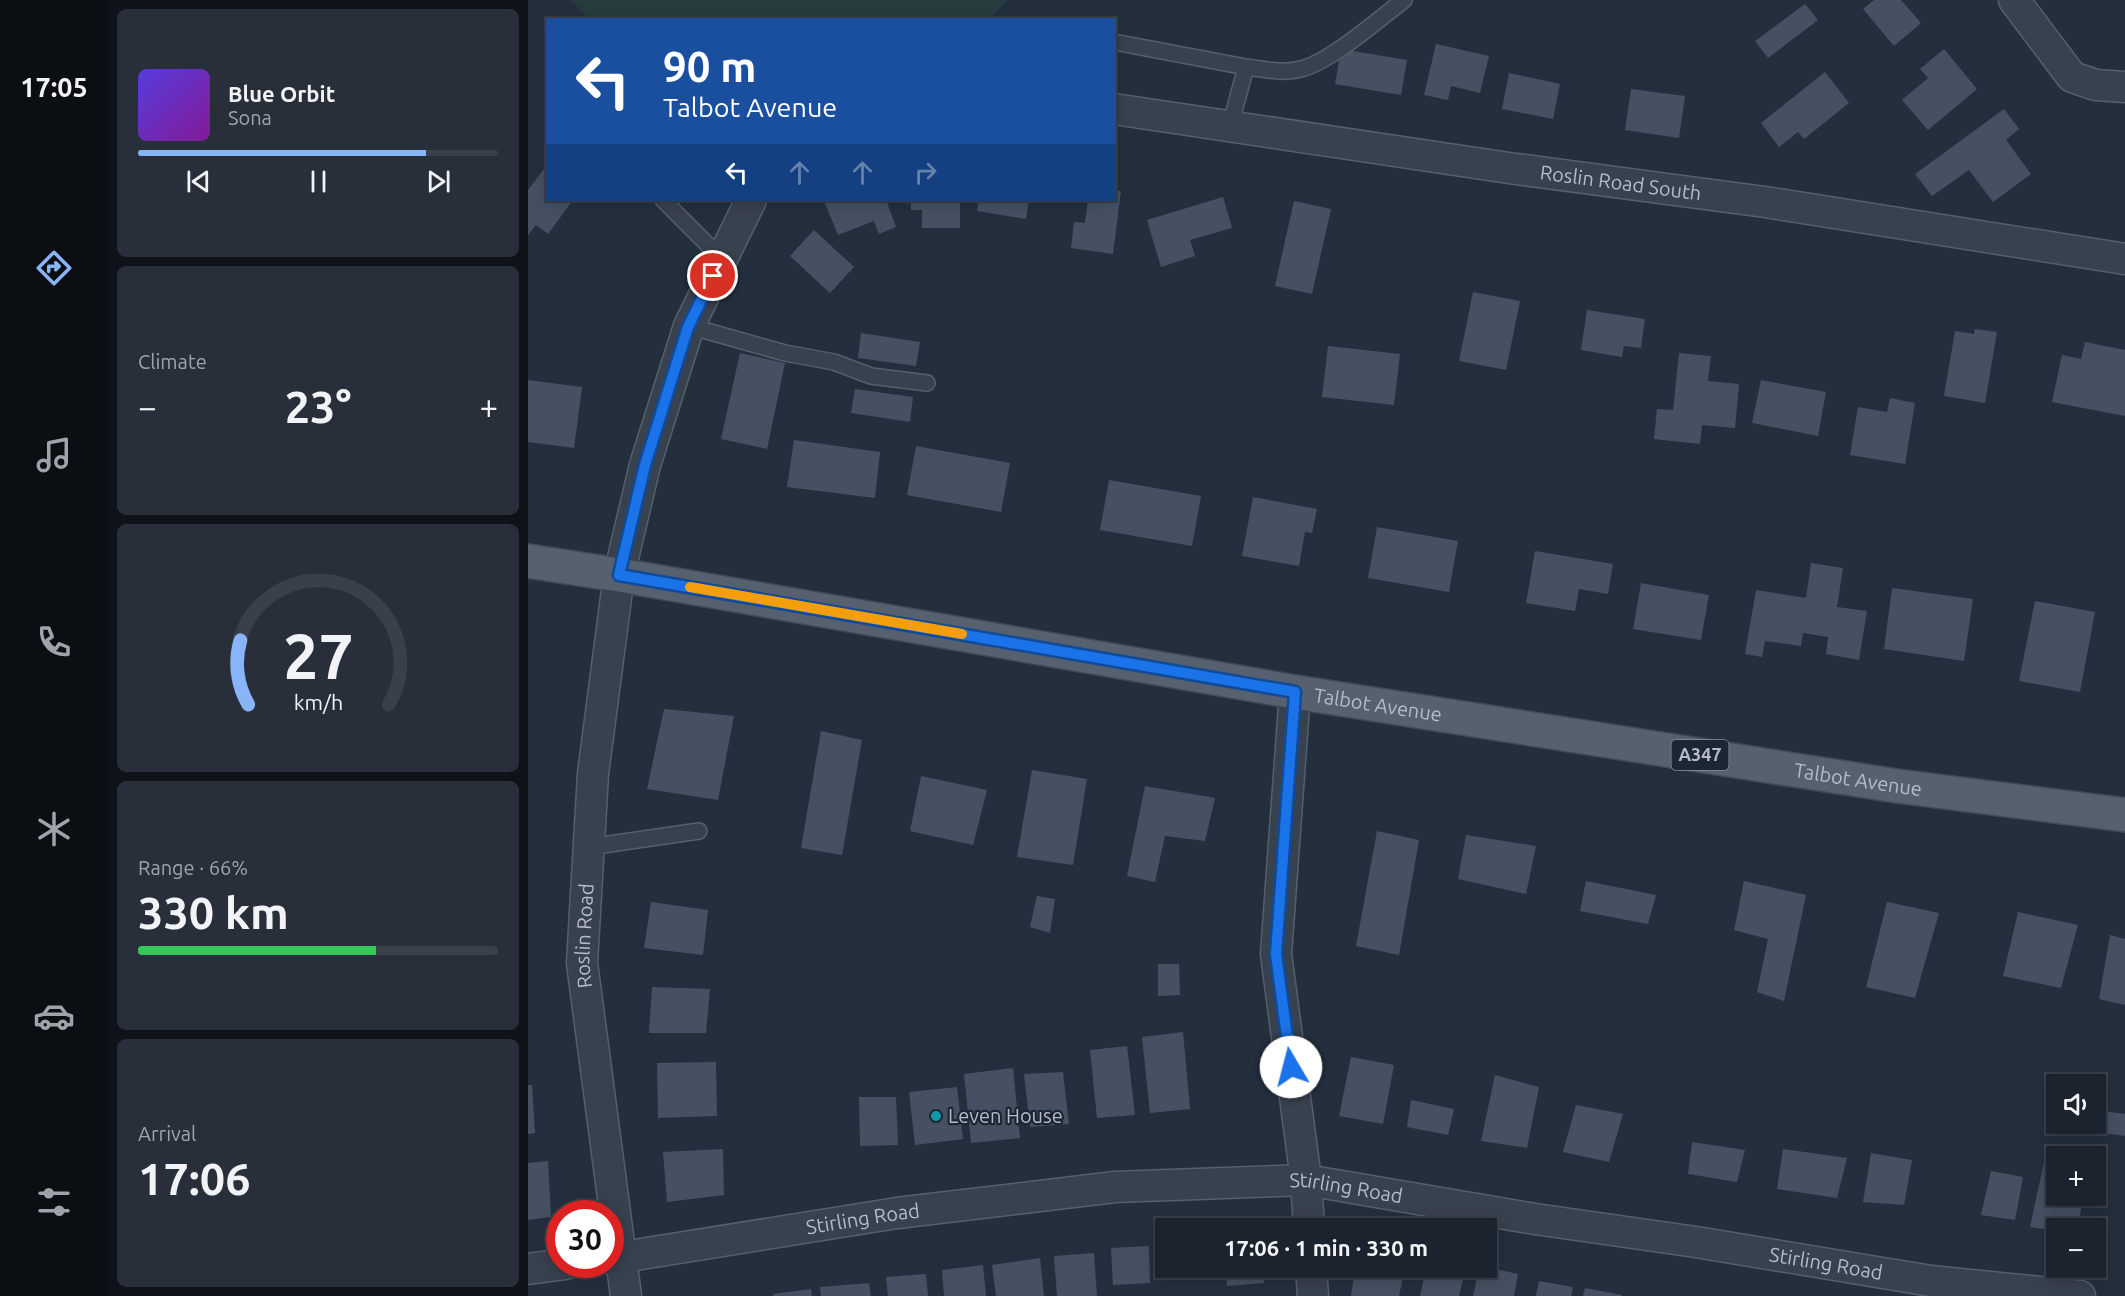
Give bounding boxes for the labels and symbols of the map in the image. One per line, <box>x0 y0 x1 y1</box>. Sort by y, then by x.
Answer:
street label: Roslin Road South <box>1539 160 1703 204</box>
pin <box>687 250 738 301</box>
street label: Talbot Avenue <box>1312 683 1444 726</box>
road number: A347 <box>1672 740 1728 770</box>
street label: Talbot Avenue <box>1793 758 1923 800</box>
street label: Roslin Road <box>570 883 598 990</box>
position arrow <box>1259 1035 1323 1099</box>
place label: Leven House <box>948 1104 1063 1127</box>
marker: Leven House <box>929 1109 943 1123</box>
street label: Stirling Road <box>1289 1168 1405 1207</box>
street label: Stirling Road <box>804 1198 921 1238</box>
speed limit sign: 30 <box>546 1200 624 1278</box>
street label: Stirling Road <box>1768 1242 1884 1284</box>

